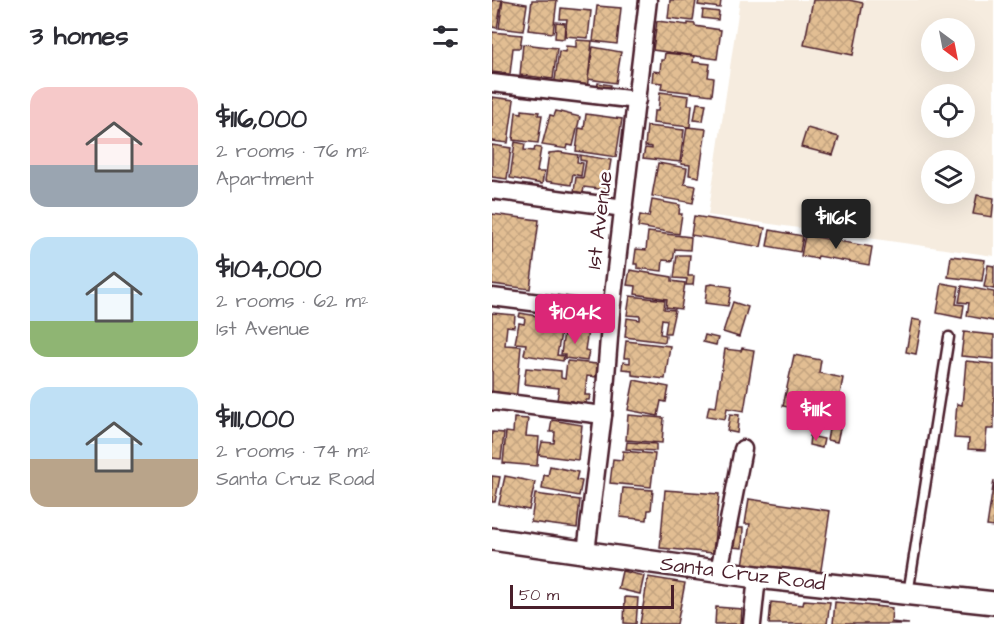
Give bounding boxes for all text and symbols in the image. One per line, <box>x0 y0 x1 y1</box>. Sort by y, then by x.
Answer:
text: 3 homes <box>30 18 129 54</box>
north arrow <box>921 18 975 72</box>
map controls <box>921 18 975 204</box>
icon: filters <box>429 20 462 53</box>
button: locate <box>921 84 975 138</box>
text: $116,000 <box>216 101 307 137</box>
icon: home <box>78 111 150 183</box>
text: 2 rooms · 76 m² <box>216 137 369 165</box>
button: layers <box>921 150 975 204</box>
text: Apartment <box>216 165 314 193</box>
street label: 1st Avenue <box>579 169 620 271</box>
pin: $116K <box>794 199 878 250</box>
text: $116K <box>816 204 856 232</box>
text: $104,000 <box>216 251 322 287</box>
icon: home <box>78 261 150 333</box>
text: 2 rooms · 62 m² <box>216 287 368 315</box>
pin: $104K <box>533 294 617 345</box>
text: $104K <box>549 299 601 327</box>
text: 1st Avenue <box>216 315 310 343</box>
pin: $111K <box>774 391 858 442</box>
text: $111K <box>801 396 831 424</box>
text: $111,000 <box>216 401 294 437</box>
icon: home <box>78 411 150 483</box>
text: 2 rooms · 74 m² <box>216 437 370 465</box>
text: Santa Cruz Road <box>216 465 375 493</box>
street label: Santa Cruz Road <box>659 549 828 598</box>
scale bar <box>510 582 674 610</box>
text: 50 m <box>519 584 559 606</box>

